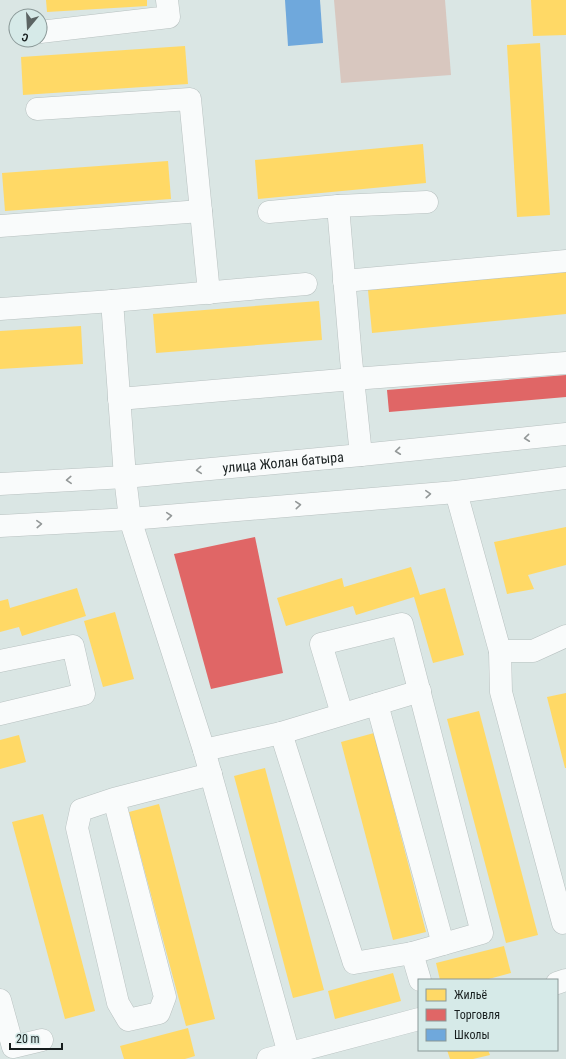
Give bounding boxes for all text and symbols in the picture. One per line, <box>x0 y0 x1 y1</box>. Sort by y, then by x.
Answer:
north arrow <box>8 8 48 48</box>
text: С <box>20 30 30 44</box>
one-way arrow <box>524 433 530 442</box>
one-way arrow <box>395 446 401 455</box>
street label: улица Жолан батыра <box>222 449 344 476</box>
one-way arrow <box>196 466 202 475</box>
one-way arrow <box>66 476 72 485</box>
one-way arrow <box>425 489 431 498</box>
one-way arrow <box>295 500 301 509</box>
one-way arrow <box>166 511 172 520</box>
one-way arrow <box>36 520 42 528</box>
legend <box>418 979 558 1051</box>
text: Жильё <box>454 988 487 1002</box>
text: Торговля <box>454 1008 500 1022</box>
scale bar <box>10 1025 62 1051</box>
text: Школы <box>454 1028 490 1042</box>
text: 20 m <box>16 1032 40 1046</box>

